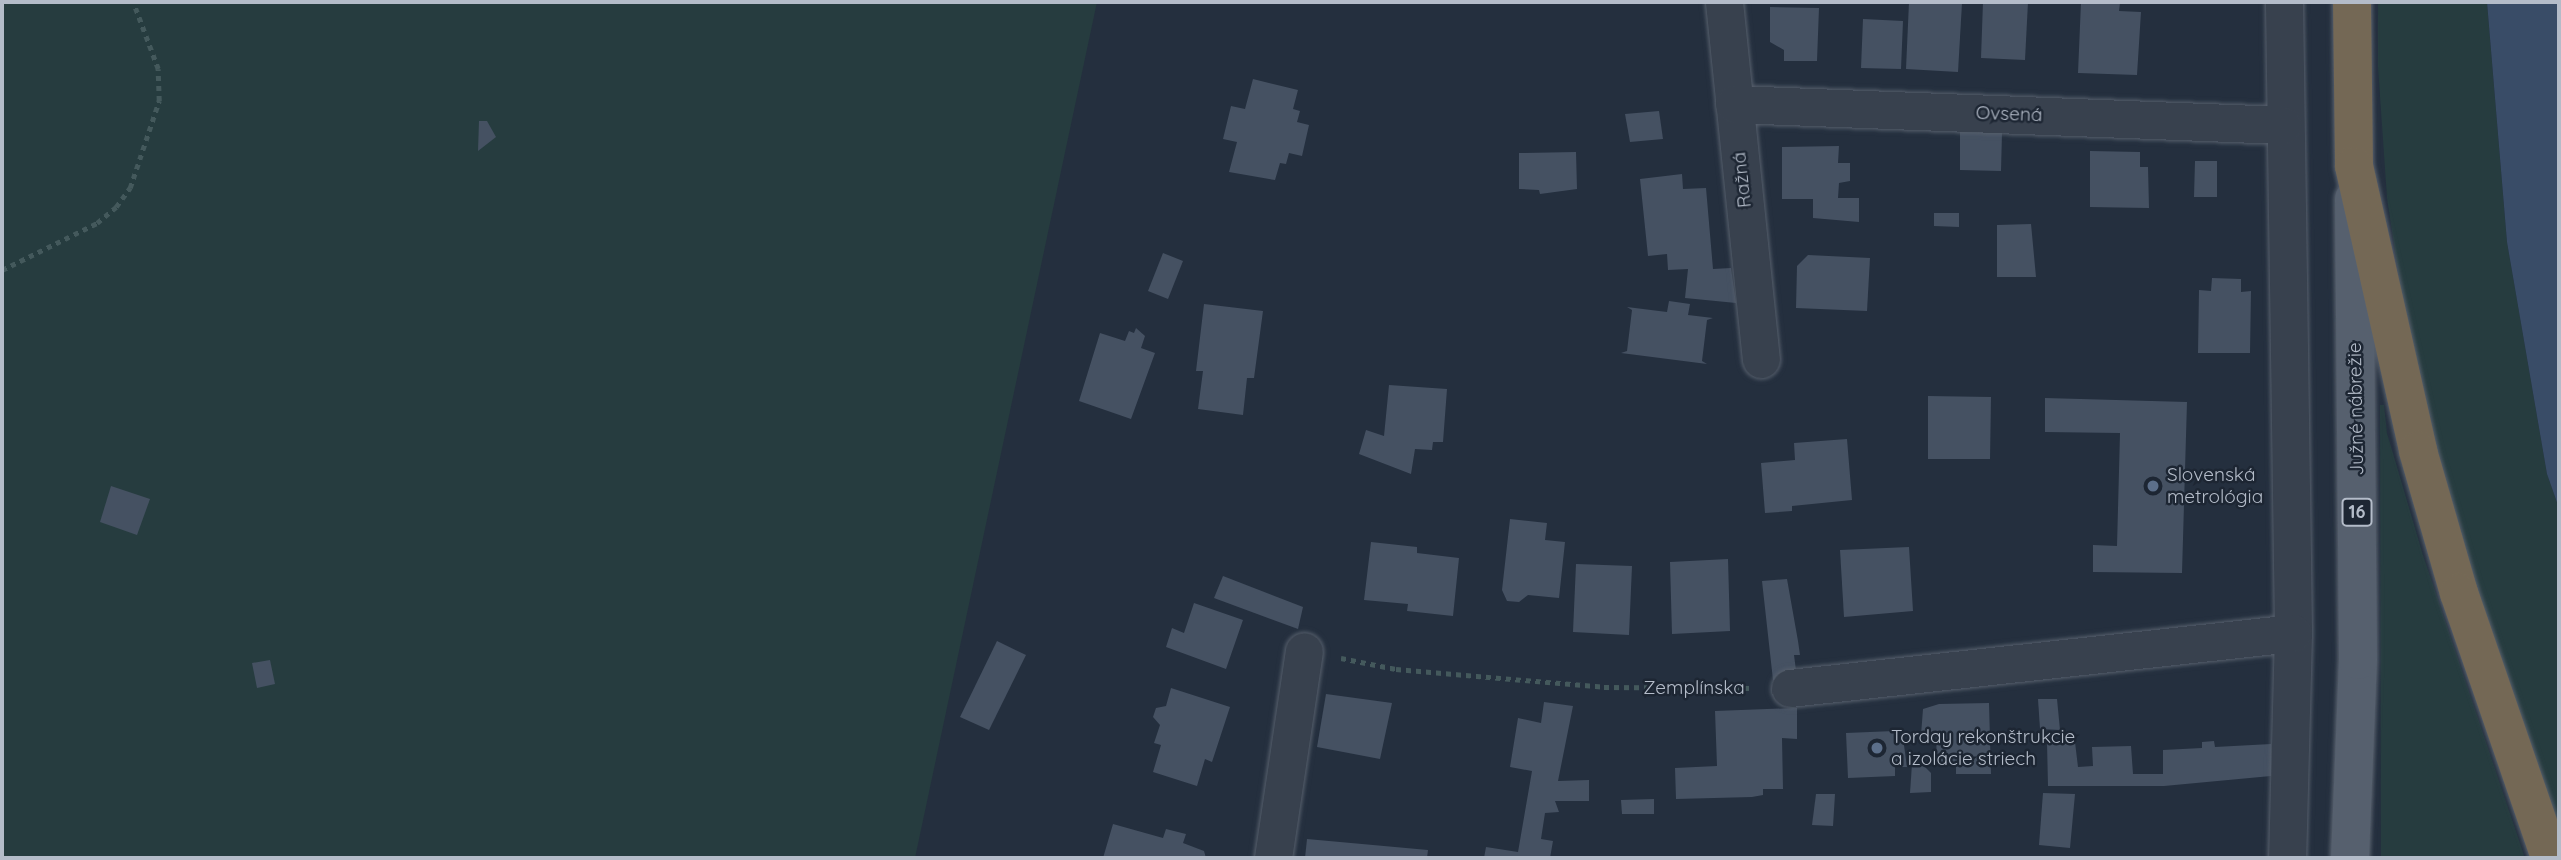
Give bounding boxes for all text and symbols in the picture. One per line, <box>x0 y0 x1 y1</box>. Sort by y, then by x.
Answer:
street label: Ovsená <box>1975 101 2043 127</box>
street label: Ražná <box>1728 151 1756 209</box>
street label: Južné nábrežie <box>2343 342 2369 476</box>
place label: Slovenská metrológia <box>2167 464 2263 508</box>
marker: Slovenská metrológia <box>2145 478 2161 494</box>
road number: 16 <box>2341 498 2373 526</box>
street label: Zemplínska <box>1643 677 1745 699</box>
place label: Torday rekonštrukcie a izolácie striech <box>1891 726 2075 770</box>
marker: Torday rekonštrukcie a izolácie striech <box>1869 740 1885 756</box>

